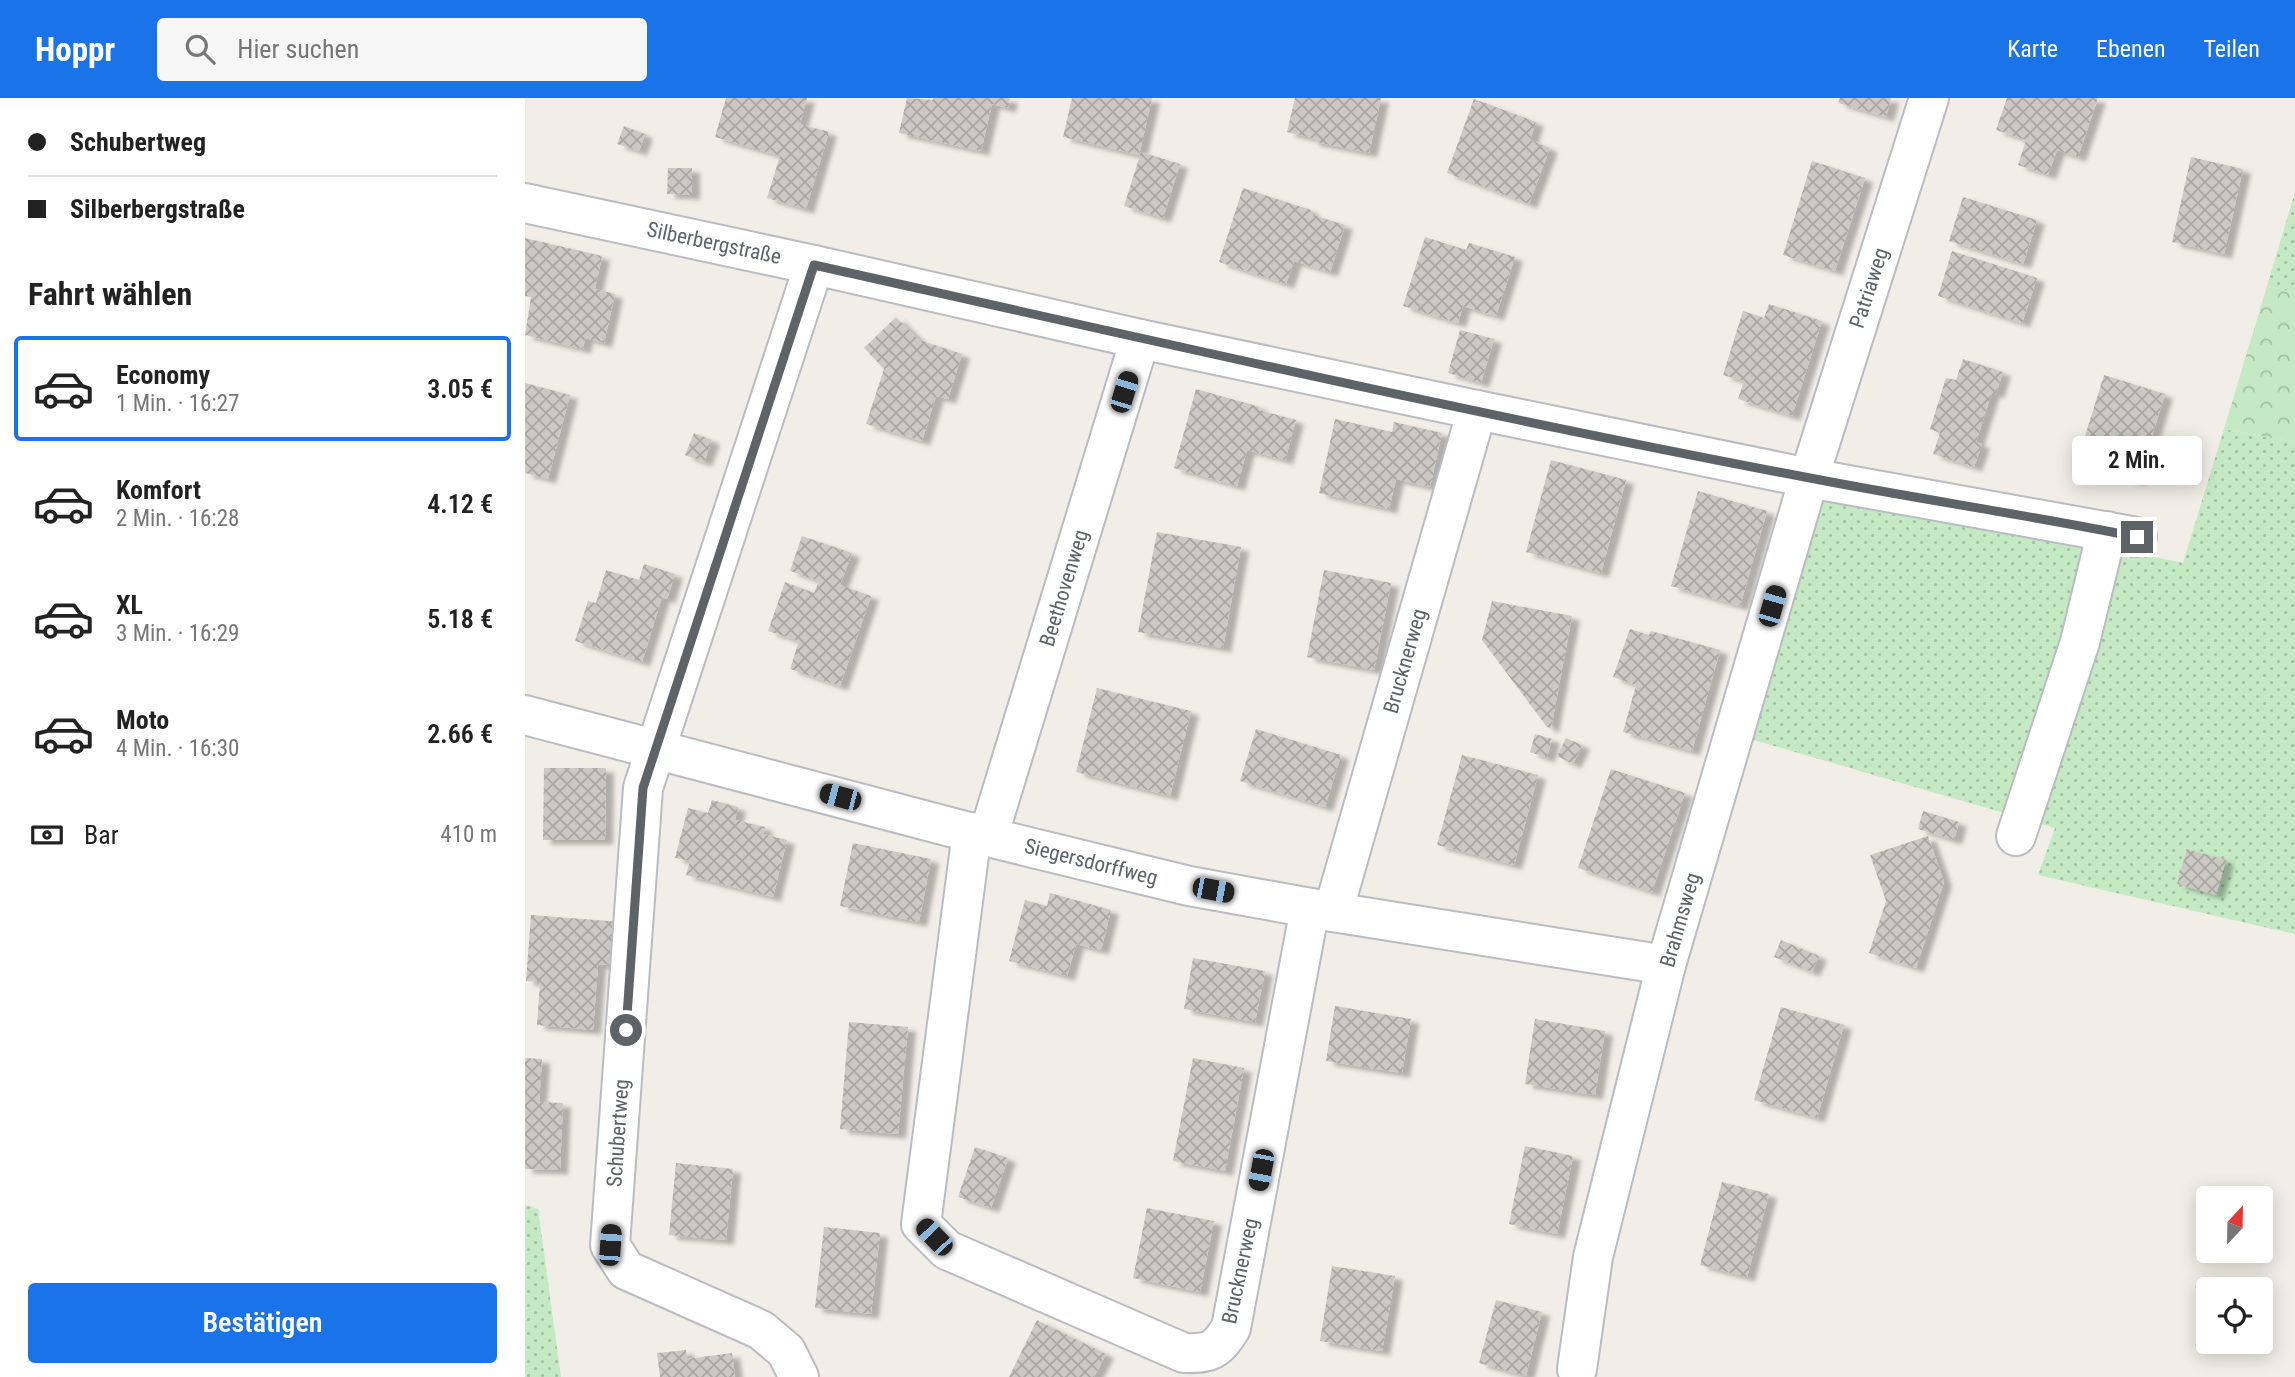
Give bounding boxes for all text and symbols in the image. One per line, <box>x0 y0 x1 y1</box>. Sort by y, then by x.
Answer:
search box <box>157 18 647 81</box>
text: Hoppr <box>35 30 115 69</box>
icon: search <box>181 30 219 68</box>
text: Hier suchen <box>237 34 359 64</box>
text: Karte <box>2007 35 2058 63</box>
text: Ebenen <box>2096 35 2166 63</box>
text: Teilen <box>2204 35 2260 63</box>
text: Schubertweg <box>70 127 206 157</box>
text: Silberbergstraße <box>70 194 245 224</box>
street label: Silberbergstraße <box>645 217 783 269</box>
street label: Patriaweg <box>1845 245 1893 331</box>
text: Fahrt wählen <box>28 275 192 313</box>
icon: car <box>32 357 95 420</box>
text: Economy <box>116 360 210 390</box>
car <box>1108 369 1141 415</box>
text: 3.05 € <box>427 374 493 404</box>
text: 1 Min. · 16:27 <box>116 390 239 417</box>
callout: 2 Min. <box>2072 436 2202 484</box>
text: 2 Min. <box>2108 447 2166 474</box>
icon: car <box>32 472 95 535</box>
text: Komfort <box>116 475 201 505</box>
text: 4.12 € <box>427 489 493 519</box>
text: 2 Min. · 16:28 <box>116 505 239 532</box>
route end <box>2121 521 2153 553</box>
street label: Beethovenweg <box>1035 527 1093 649</box>
car <box>1757 583 1788 629</box>
icon: car <box>32 587 95 650</box>
text: XL <box>116 590 143 620</box>
text: 5.18 € <box>427 604 493 634</box>
street label: Brucknerweg <box>1379 606 1431 716</box>
text: 3 Min. · 16:29 <box>116 620 239 647</box>
icon: car <box>32 702 95 765</box>
text: Moto <box>116 705 169 735</box>
text: 2.66 € <box>427 719 493 749</box>
text: 4 Min. · 16:30 <box>116 735 239 762</box>
car <box>817 781 864 813</box>
icon: cash <box>28 816 66 854</box>
text: Bar <box>84 820 119 850</box>
text: 410 m <box>440 821 497 848</box>
street label: Siegersdorffweg <box>1022 834 1160 890</box>
street label: Brahmsweg <box>1655 870 1705 970</box>
car <box>1191 876 1236 904</box>
route start <box>610 1014 642 1046</box>
street label: Schubertweg <box>602 1078 634 1188</box>
car <box>1247 1147 1276 1193</box>
north arrow <box>2196 1186 2273 1264</box>
map controls <box>2196 1186 2273 1354</box>
car <box>912 1215 957 1259</box>
street label: Brucknerweg <box>1217 1216 1263 1326</box>
car <box>599 1223 622 1267</box>
button: locate <box>2196 1277 2273 1354</box>
button: Bestätigen <box>28 1283 497 1363</box>

